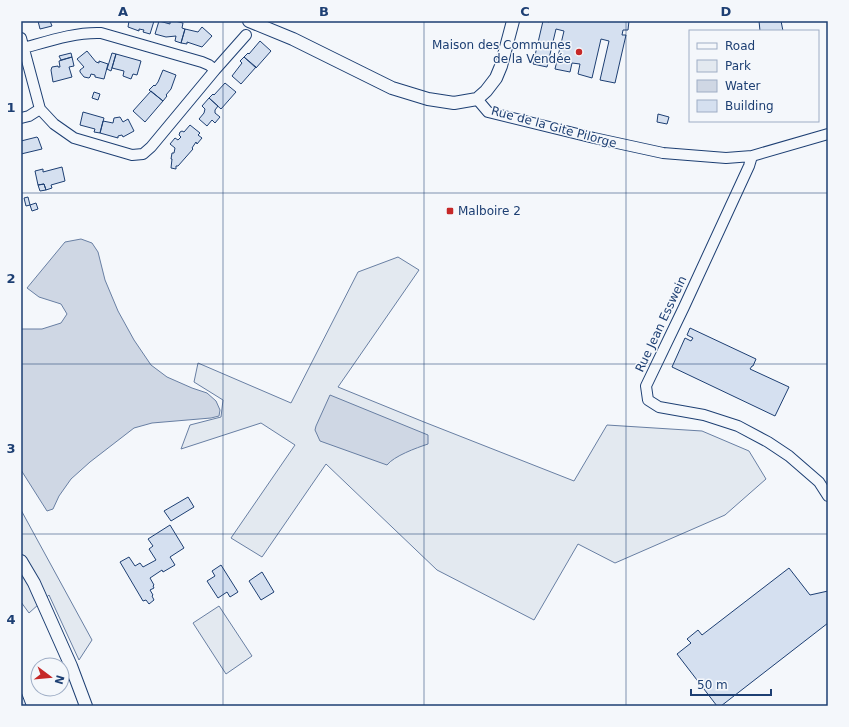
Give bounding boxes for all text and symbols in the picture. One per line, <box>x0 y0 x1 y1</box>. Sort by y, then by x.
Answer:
text: A <box>118 4 128 19</box>
text: B <box>319 4 329 19</box>
text: C <box>520 4 530 19</box>
text: D <box>721 4 732 19</box>
legend <box>689 30 819 122</box>
place label: Maison des Communes de la Vendée <box>432 38 571 66</box>
text: Road <box>725 39 755 53</box>
marker: Maison des Communes de la Vendée <box>574 47 584 57</box>
text: Park <box>725 59 751 73</box>
text: Water <box>725 79 761 93</box>
text: Building <box>725 99 774 113</box>
text: 1 <box>6 100 16 115</box>
street label: Rue de la Gite Pilorge <box>490 104 618 150</box>
place label: Malboire 2 <box>458 204 521 218</box>
marker: Malboire 2 <box>445 206 455 216</box>
text: 2 <box>6 271 16 286</box>
street label: Rue Jean Esswein <box>633 274 689 374</box>
text: 3 <box>6 441 16 456</box>
text: 4 <box>6 612 16 627</box>
north arrow <box>30 657 70 697</box>
scale bar <box>691 671 771 697</box>
text: N <box>52 673 67 686</box>
text: 50 m <box>697 678 728 692</box>

